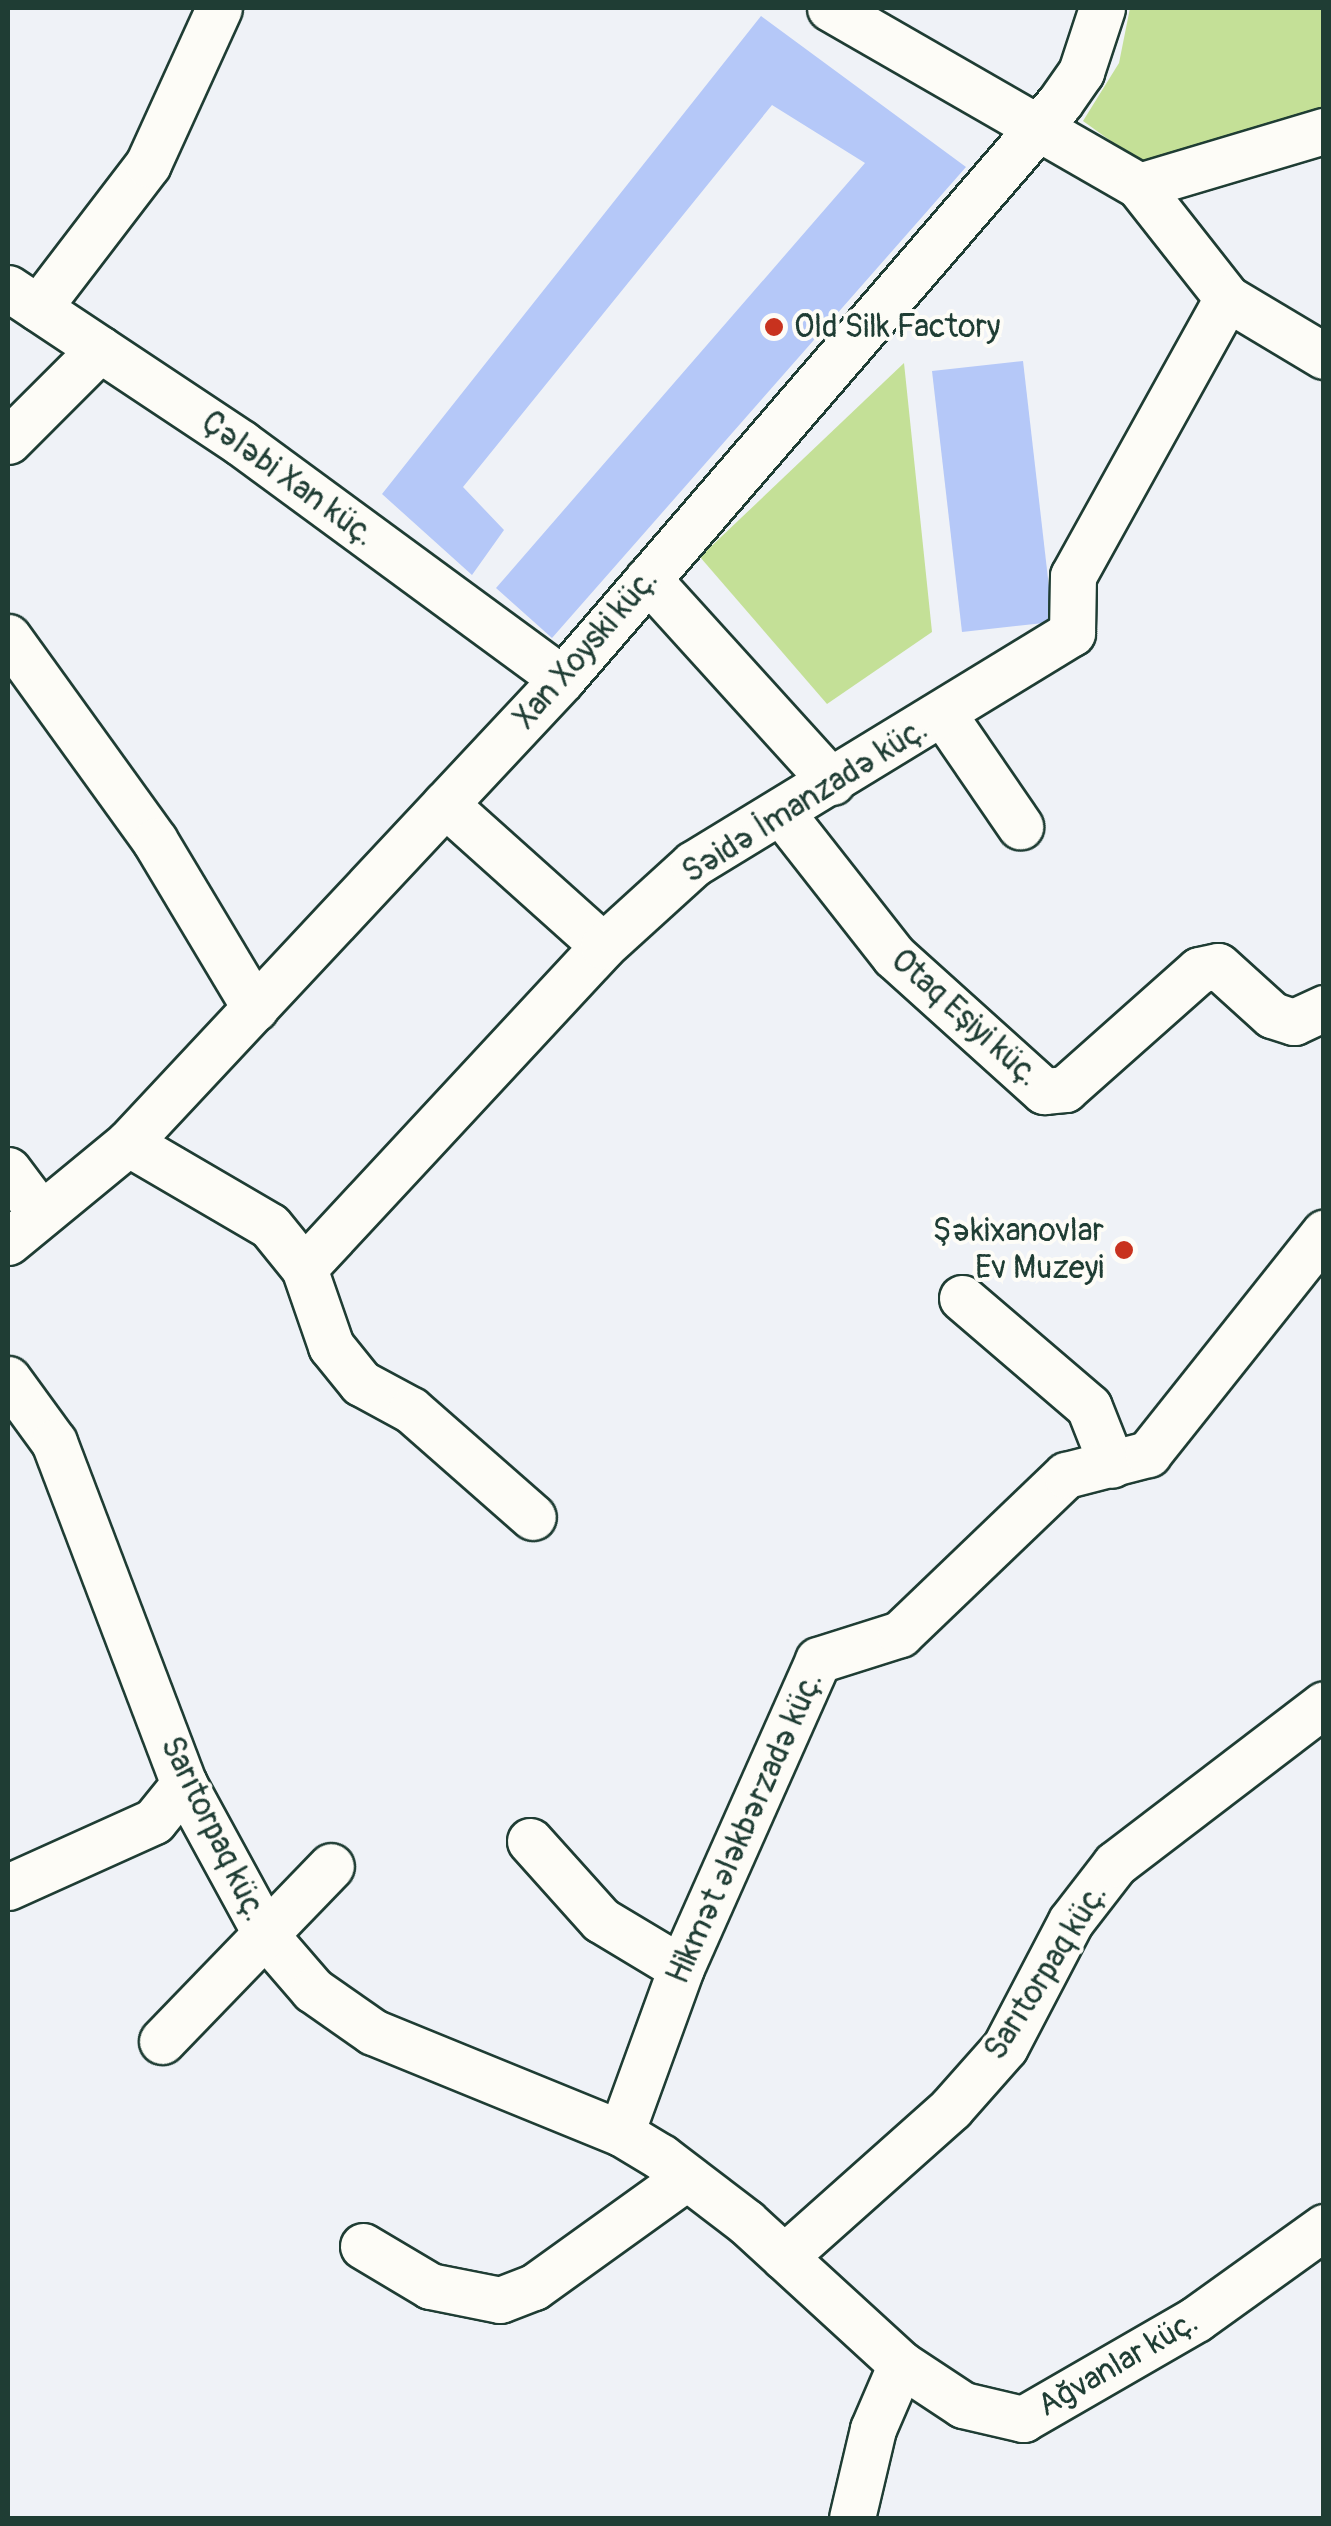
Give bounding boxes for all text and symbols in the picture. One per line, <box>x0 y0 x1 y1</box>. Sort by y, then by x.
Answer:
place label: Old Silk Factory <box>794 308 1000 346</box>
marker: Old Silk Factory <box>763 316 785 338</box>
street label: Çələbi Xan küç. <box>194 403 382 555</box>
street label: Xan Xoyski küç. <box>506 561 666 737</box>
street label: Səidə İmanzadə küç. <box>675 710 935 892</box>
street label: Otaq Eşiyi küç. <box>883 941 1047 1095</box>
place label: Şəkixanovlar Ev Muzeyi <box>933 1213 1104 1288</box>
marker: Şəkixanovlar Ev Muzeyi <box>1113 1239 1135 1261</box>
street label: Hikmət Ələkbərzadə küç. <box>659 1666 831 1990</box>
street label: Sarıtorpaq küç. <box>152 1730 274 1928</box>
street label: Sarıtorpaq küç. <box>977 1877 1115 2067</box>
street label: Ağvanlar küç. <box>1031 2303 1205 2425</box>

